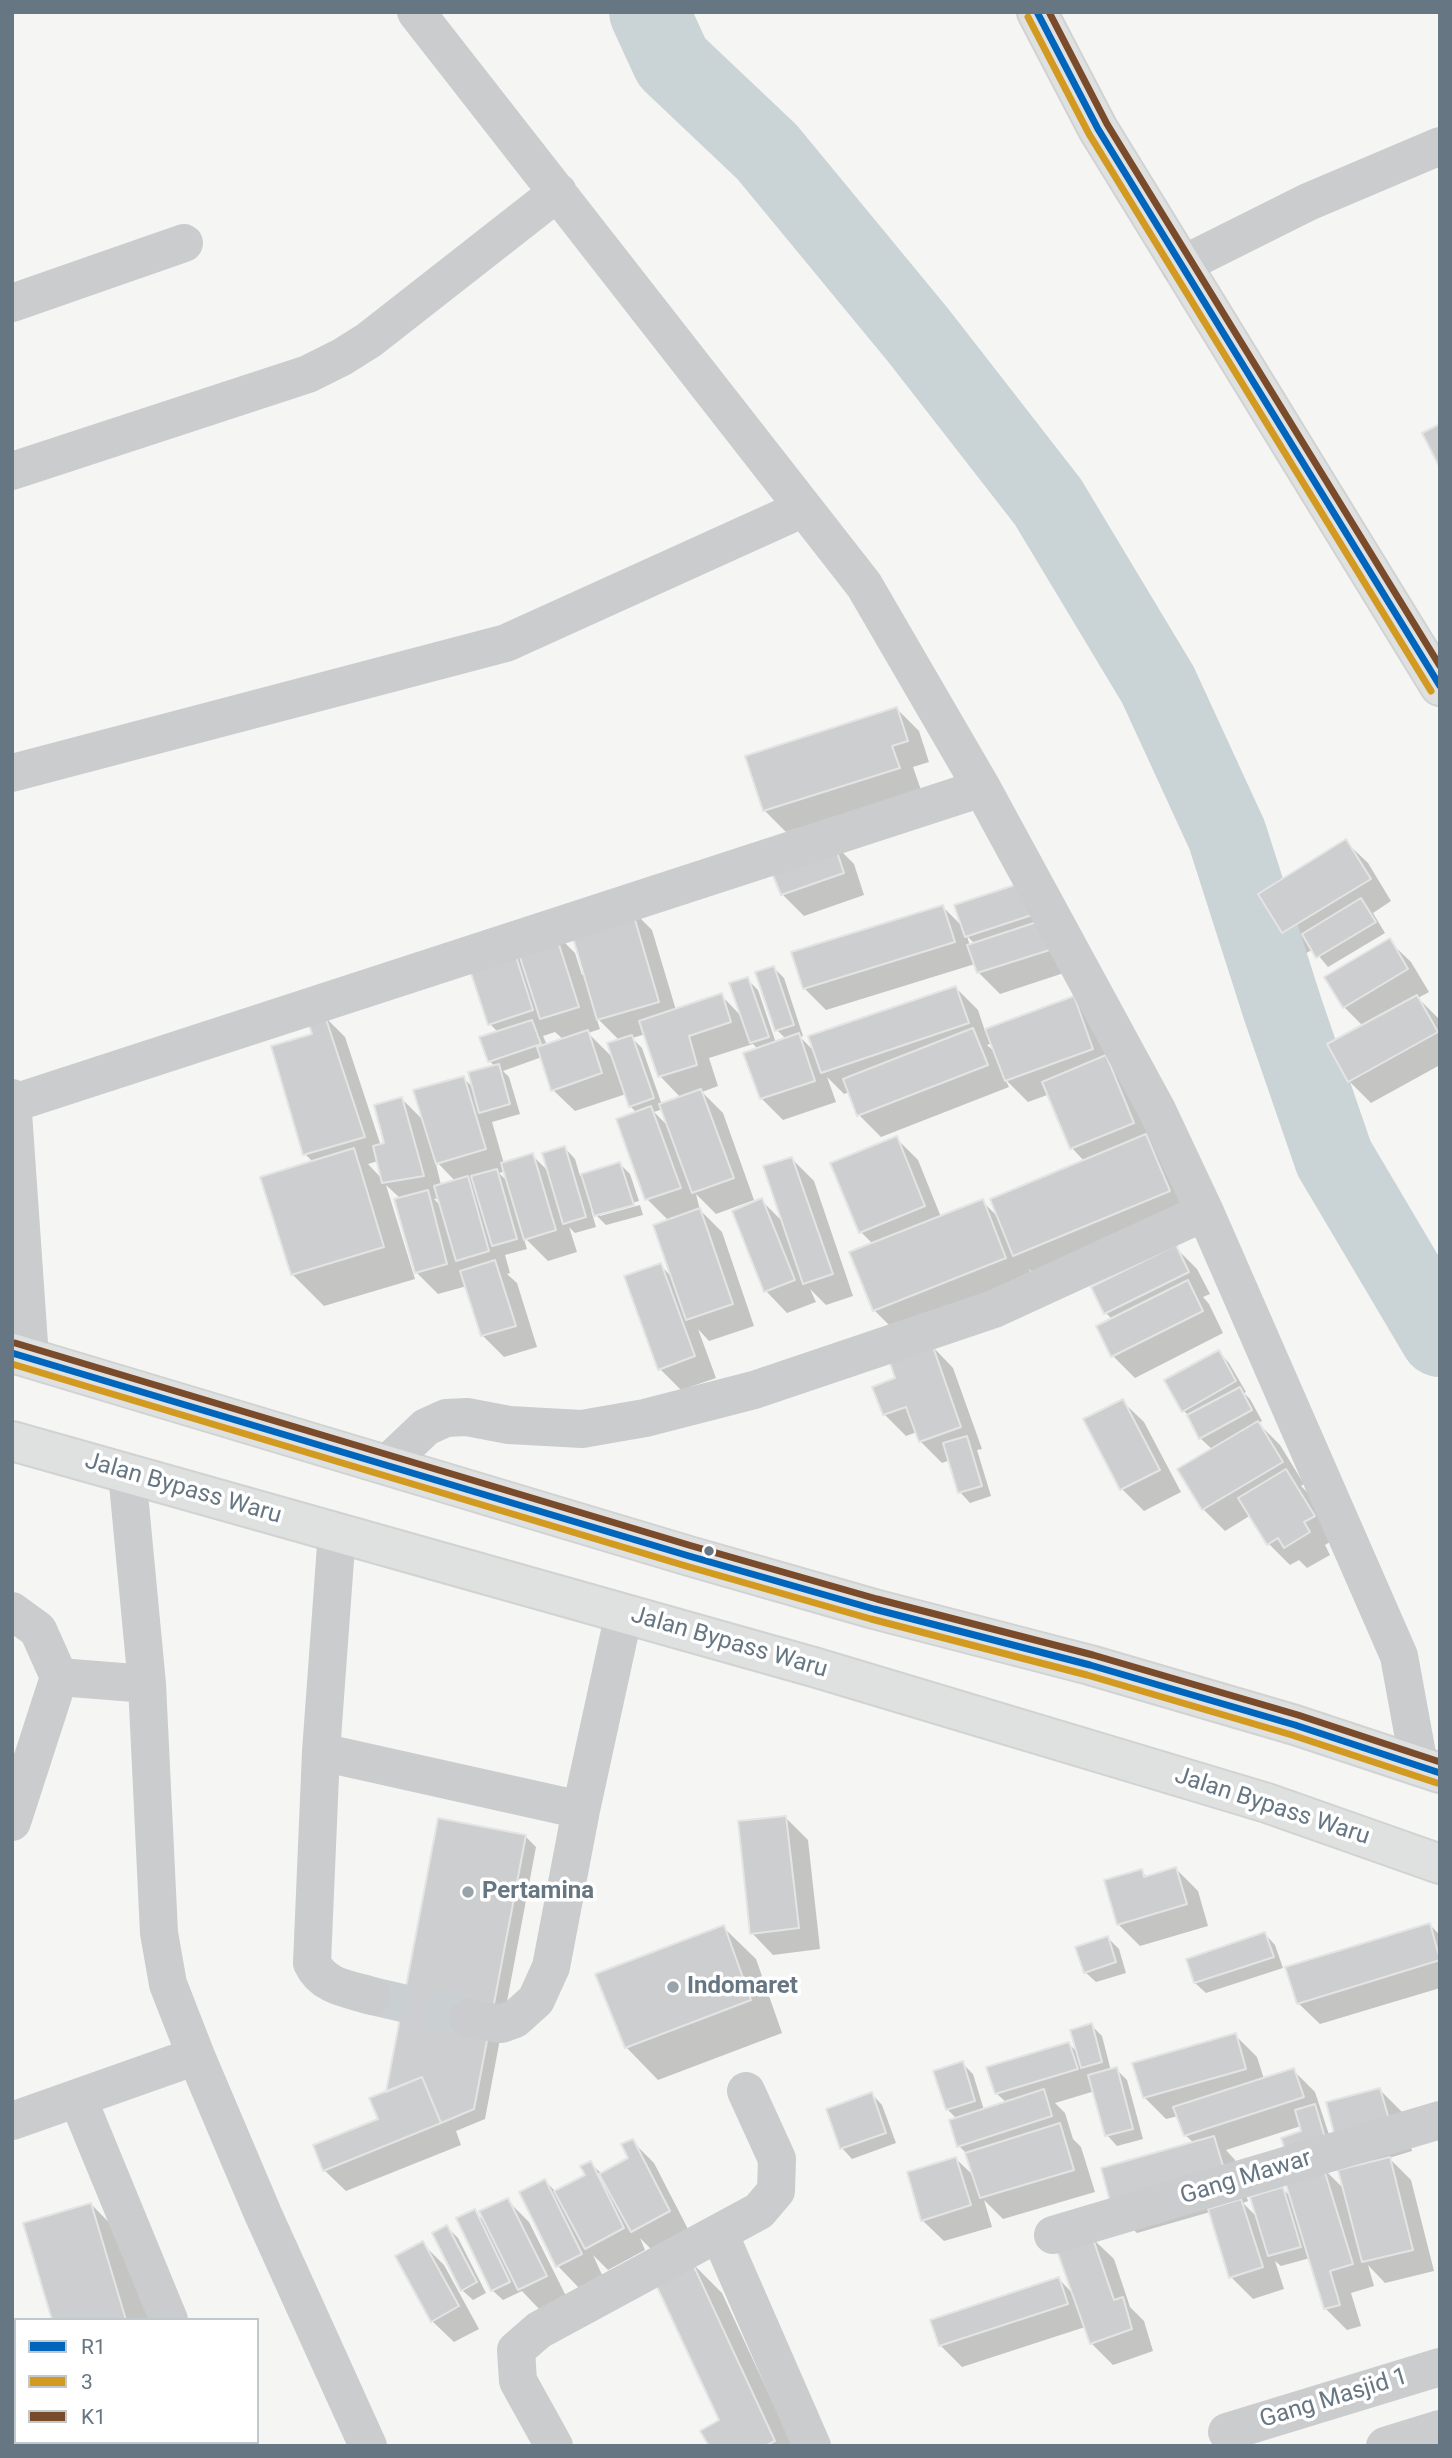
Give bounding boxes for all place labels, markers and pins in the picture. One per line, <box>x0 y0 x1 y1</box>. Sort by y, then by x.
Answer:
unlabelled marker <box>702 1544 716 1558</box>
place label: Pertamina <box>482 1878 594 1906</box>
marker: Pertamina <box>460 1884 476 1900</box>
place label: Indomaret <box>687 1973 798 2001</box>
marker: Indomaret <box>665 1979 681 1995</box>

